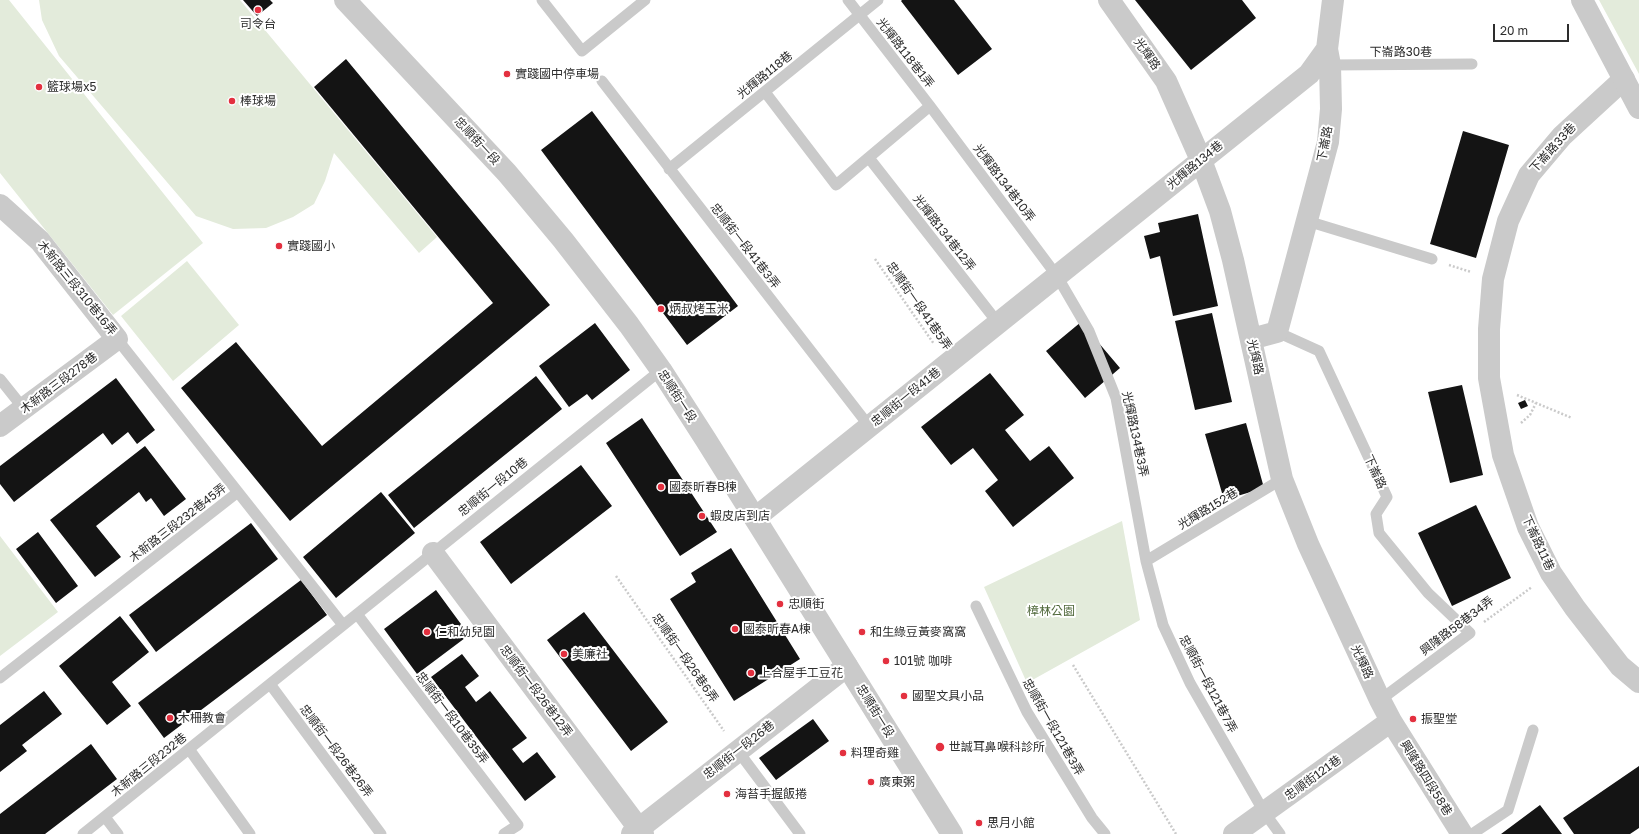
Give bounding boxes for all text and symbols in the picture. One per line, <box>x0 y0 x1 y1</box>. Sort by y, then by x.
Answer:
marker: 司令台 <box>253 5 263 15</box>
street label: 光輝路118巷1弄 <box>873 15 937 91</box>
scale bar <box>1495 16 1571 42</box>
place label: 司令台 <box>240 17 276 31</box>
text: 20 m <box>1500 23 1528 38</box>
street label: 光輝路 <box>1131 35 1163 73</box>
street label: 下崙路30巷 <box>1370 45 1432 59</box>
street label: 光輝路118巷 <box>734 48 796 102</box>
place label: 實踐國中停車場 <box>515 67 599 81</box>
marker: 實踐國中停車場 <box>502 69 512 79</box>
place label: 籃球場x5 <box>47 80 97 94</box>
marker: 籃球場x5 <box>34 82 44 92</box>
place label: 棒球場 <box>240 94 276 108</box>
marker: 棒球場 <box>227 96 237 106</box>
street label: 忠順街一段 <box>451 114 503 168</box>
street label: 下崙路33巷 <box>1527 120 1579 176</box>
street label: 下崙路 <box>1314 125 1336 163</box>
street label: 光輝路134巷 <box>1164 138 1226 192</box>
street label: 光輝路134巷10弄 <box>970 141 1038 225</box>
street label: 光輝路134巷12弄 <box>910 192 978 274</box>
street label: 忠順街一段41巷3弄 <box>707 201 783 291</box>
street label: 木新路三段310巷16弄 <box>34 238 120 338</box>
place label: 實踐國小 <box>287 239 335 253</box>
marker: 實踐國小 <box>274 241 284 251</box>
street label: 忠順街一段41巷5弄 <box>883 259 955 353</box>
place label: 炳叔烤玉米 <box>669 302 729 316</box>
marker: 炳叔烤玉米 <box>656 304 666 314</box>
street label: 光輝路 <box>1244 338 1266 376</box>
street label: 木新路三段278巷 <box>18 349 100 417</box>
street label: 忠順街一段41巷 <box>868 365 944 429</box>
street label: 忠順街一段 <box>655 367 699 425</box>
street label: 光輝路134巷3弄 <box>1119 390 1151 478</box>
street label: 下崙路 <box>1361 453 1389 491</box>
street label: 忠順街一段10巷 <box>455 455 531 519</box>
place label: 國泰昕春B棟 <box>669 480 737 494</box>
street label: 木新路三段232巷45弄 <box>127 481 229 565</box>
marker: 國泰昕春B棟 <box>656 482 666 492</box>
street label: 光輝路152巷 <box>1175 485 1241 533</box>
place label: 蝦皮店到店 <box>710 509 770 523</box>
marker: 蝦皮店到店 <box>697 511 707 521</box>
street label: 下崙路11巷 <box>1519 513 1557 573</box>
street label: 興隆路58巷34弄 <box>1417 594 1497 658</box>
place label: 忠順街 <box>788 597 824 611</box>
marker: 忠順街 <box>775 599 785 609</box>
park label: 樟林公園 <box>1027 604 1075 618</box>
street label: 忠順街一段26巷6弄 <box>649 611 721 705</box>
place label: 國泰昕春A棟 <box>743 622 811 636</box>
marker: 國泰昕春A棟 <box>730 624 740 634</box>
place label: 仁和幼兒園 <box>435 625 495 639</box>
place label: 和生綠豆黃麥窩窩 <box>870 625 966 639</box>
marker: 仁和幼兒園 <box>422 627 432 637</box>
marker: 和生綠豆黃麥窩窩 <box>857 627 867 637</box>
street label: 忠順街一段121巷7弄 <box>1176 633 1240 735</box>
street label: 忠順街一段26巷12弄 <box>497 642 575 740</box>
street label: 光輝路 <box>1348 643 1376 681</box>
place label: 美廉社 <box>572 647 608 661</box>
marker: 美廉社 <box>559 649 569 659</box>
place label: 101號 咖啡 <box>894 654 952 668</box>
marker: 101號 咖啡 <box>881 656 891 666</box>
place label: 上合屋手工豆花 <box>759 666 843 680</box>
marker: 上合屋手工豆花 <box>746 668 756 678</box>
street label: 忠順街一段10巷35弄 <box>413 669 491 767</box>
street label: 忠順街一段121巷3弄 <box>1019 676 1087 778</box>
street label: 忠順街一段 <box>853 682 897 740</box>
place label: 國聖文具小品 <box>912 689 984 703</box>
marker: 國聖文具小品 <box>899 691 909 701</box>
street label: 忠順街一段26巷26弄 <box>296 702 376 800</box>
place label: 木柵教會 <box>178 711 226 725</box>
place label: 振聖堂 <box>1421 712 1457 726</box>
marker: 木柵教會 <box>165 713 175 723</box>
marker: 振聖堂 <box>1408 714 1418 724</box>
street label: 忠順街一段26巷 <box>701 718 777 782</box>
street label: 木新路三段232巷 <box>108 730 190 800</box>
street label: 興隆路四段58巷 <box>1397 738 1455 818</box>
place label: 世誠耳鼻喉科診所 <box>949 740 1045 754</box>
marker: 世誠耳鼻喉科診所 <box>934 741 946 753</box>
place label: 料理奇雞 <box>851 746 899 760</box>
marker: 料理奇雞 <box>838 748 848 758</box>
street label: 忠順街121巷 <box>1282 753 1344 803</box>
place label: 廣東粥 <box>879 775 915 789</box>
marker: 廣東粥 <box>866 777 876 787</box>
place label: 海苔手握飯捲 <box>735 787 807 801</box>
marker: 海苔手握飯捲 <box>722 789 732 799</box>
place label: 思月小館 <box>987 816 1035 830</box>
marker: 思月小館 <box>974 818 984 828</box>

